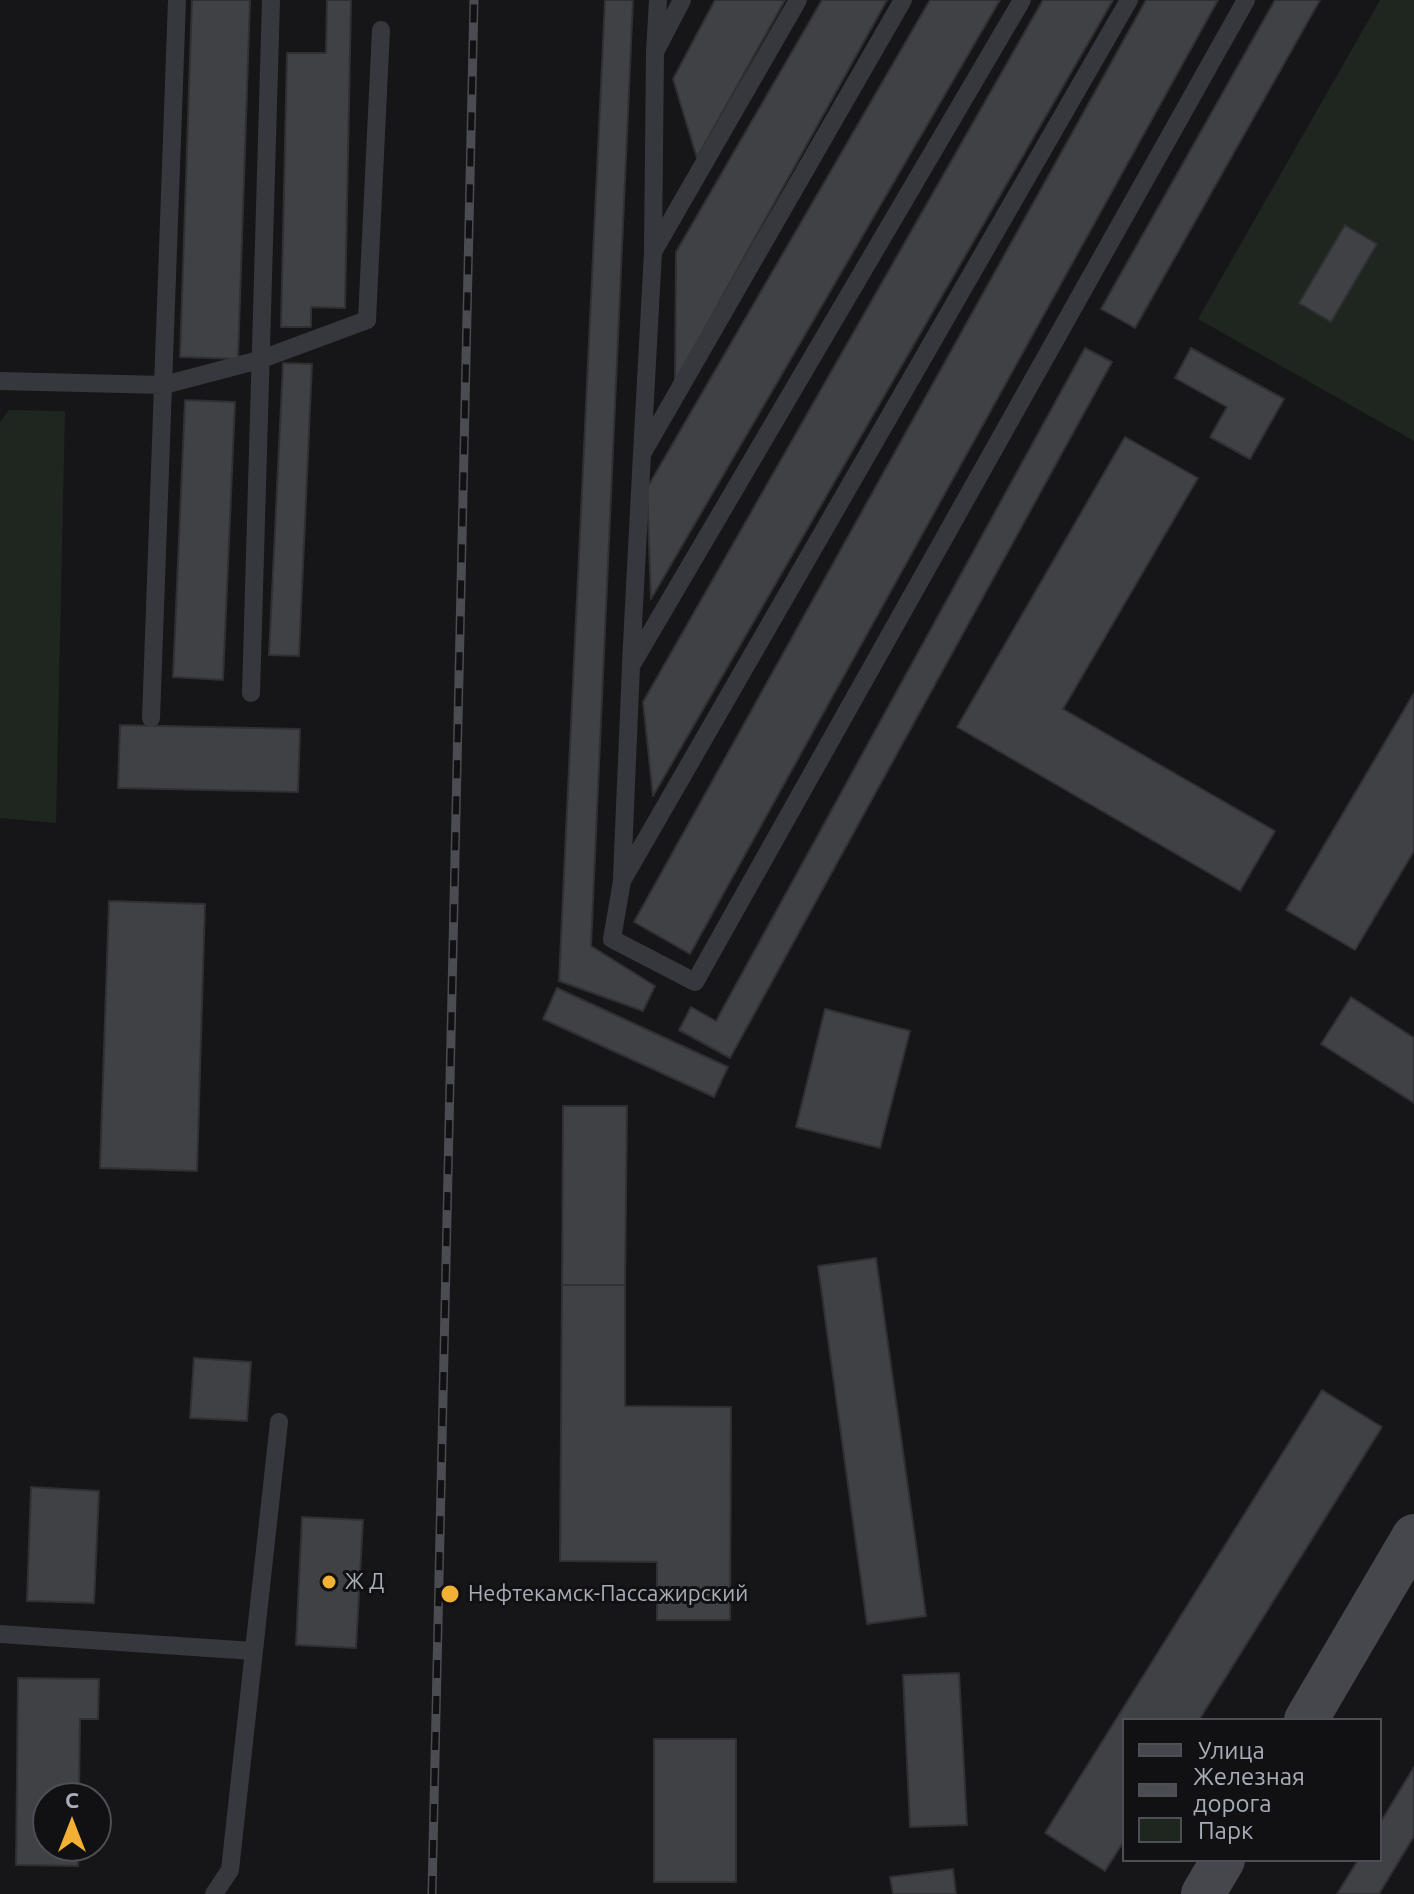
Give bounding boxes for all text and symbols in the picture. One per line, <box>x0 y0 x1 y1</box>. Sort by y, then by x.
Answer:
place label: Ж Д <box>345 1569 384 1595</box>
marker: Ж Д <box>320 1573 338 1591</box>
place label: Нефтекамск-Пассажирский <box>468 1581 748 1607</box>
marker: Нефтекамск-Пассажирский <box>439 1583 461 1605</box>
legend <box>1122 1718 1382 1862</box>
text: Улица <box>1198 1737 1265 1764</box>
text: Железная дорога <box>1193 1763 1305 1817</box>
north arrow <box>32 1782 112 1862</box>
text: С <box>65 1787 79 1812</box>
text: Парк <box>1198 1817 1253 1844</box>

